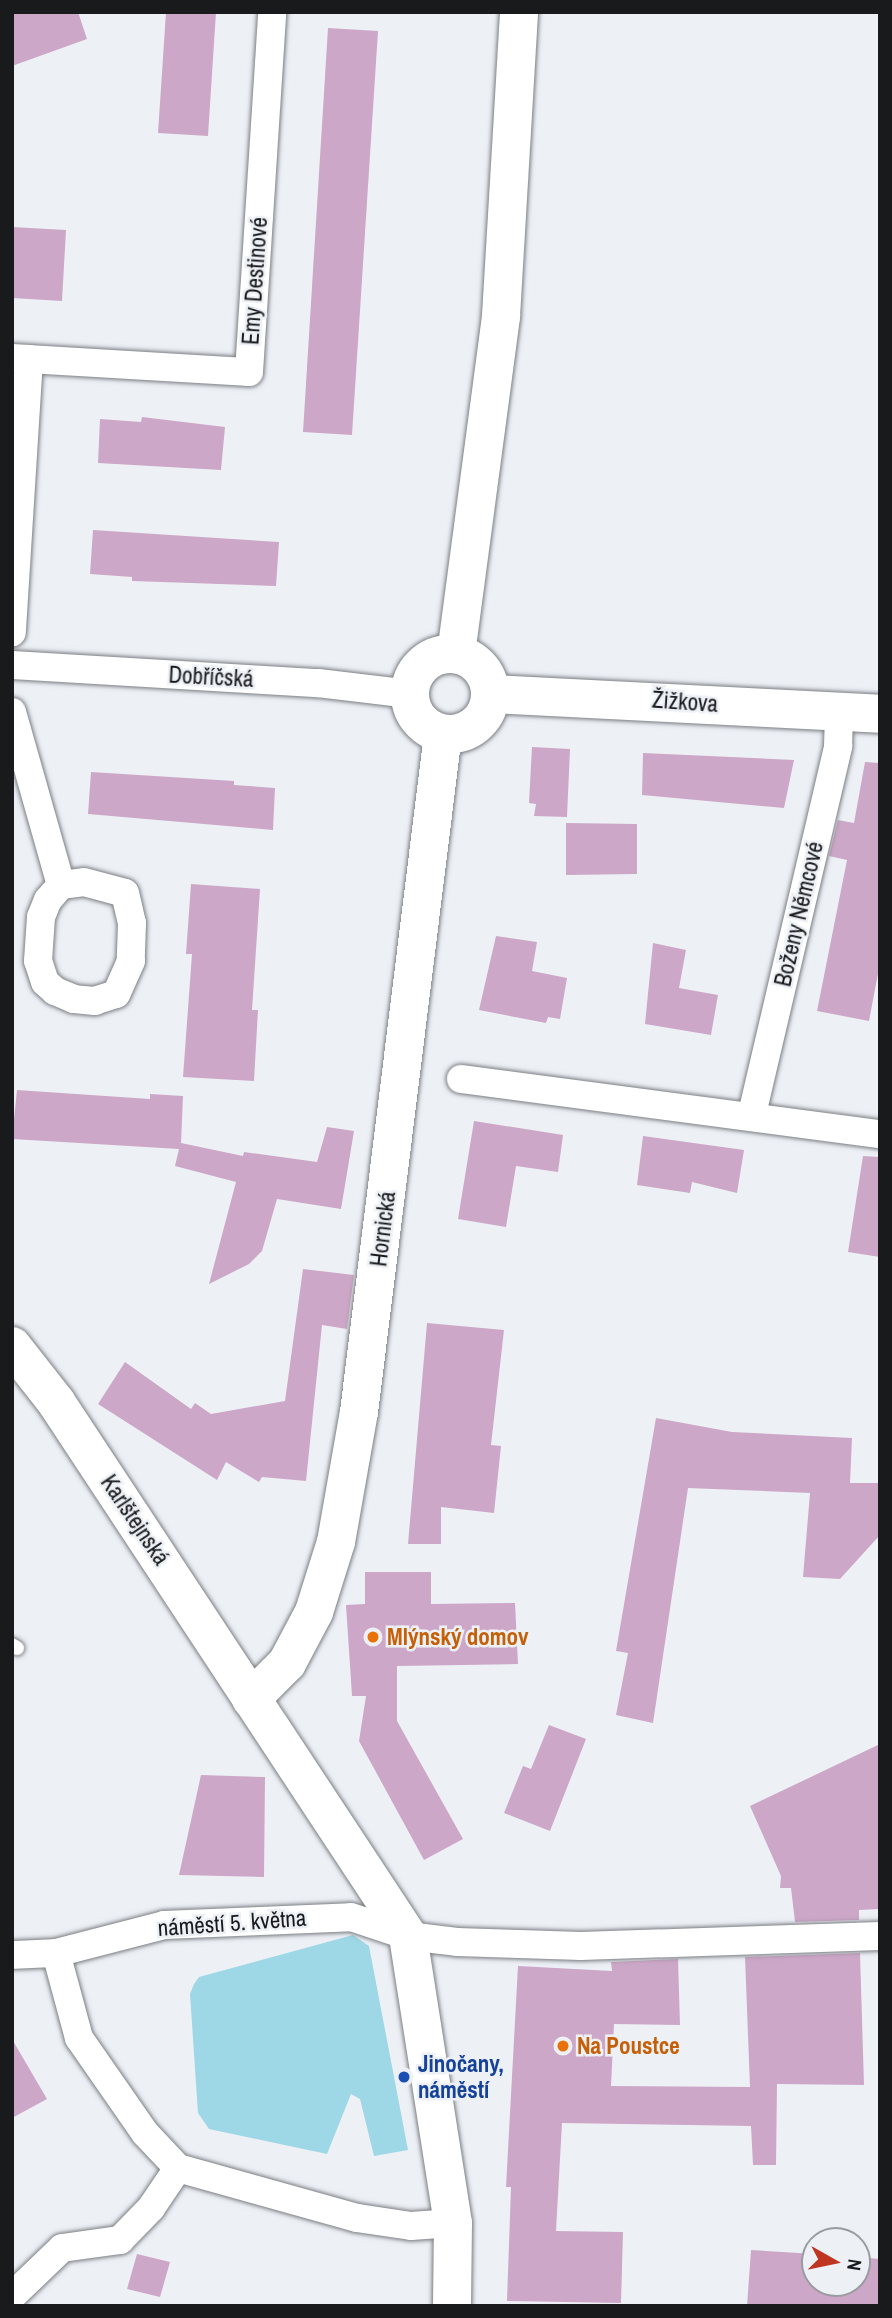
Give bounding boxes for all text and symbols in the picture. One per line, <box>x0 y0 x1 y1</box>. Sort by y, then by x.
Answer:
street label: Emy Destinové <box>237 216 273 346</box>
street label: Dobříčská <box>168 661 254 693</box>
street label: Žižkova <box>651 686 719 718</box>
street label: Boženy Němcové <box>769 839 829 989</box>
street label: Hornická <box>365 1190 401 1268</box>
street label: Karlštejnská <box>95 1470 175 1570</box>
place label: Mlýnský domov <box>387 1623 528 1651</box>
marker: Mlýnský domov <box>365 1629 381 1645</box>
street label: náměstí 5. května <box>157 1904 307 1942</box>
place label: Na Poustce <box>577 2032 680 2060</box>
marker: Na Poustce <box>555 2038 571 2054</box>
place label: Jinočany, náměstí <box>418 2050 504 2104</box>
marker: Jinočany, náměstí <box>396 2069 412 2085</box>
north arrow <box>801 2227 871 2297</box>
text: N <box>841 2257 868 2273</box>

